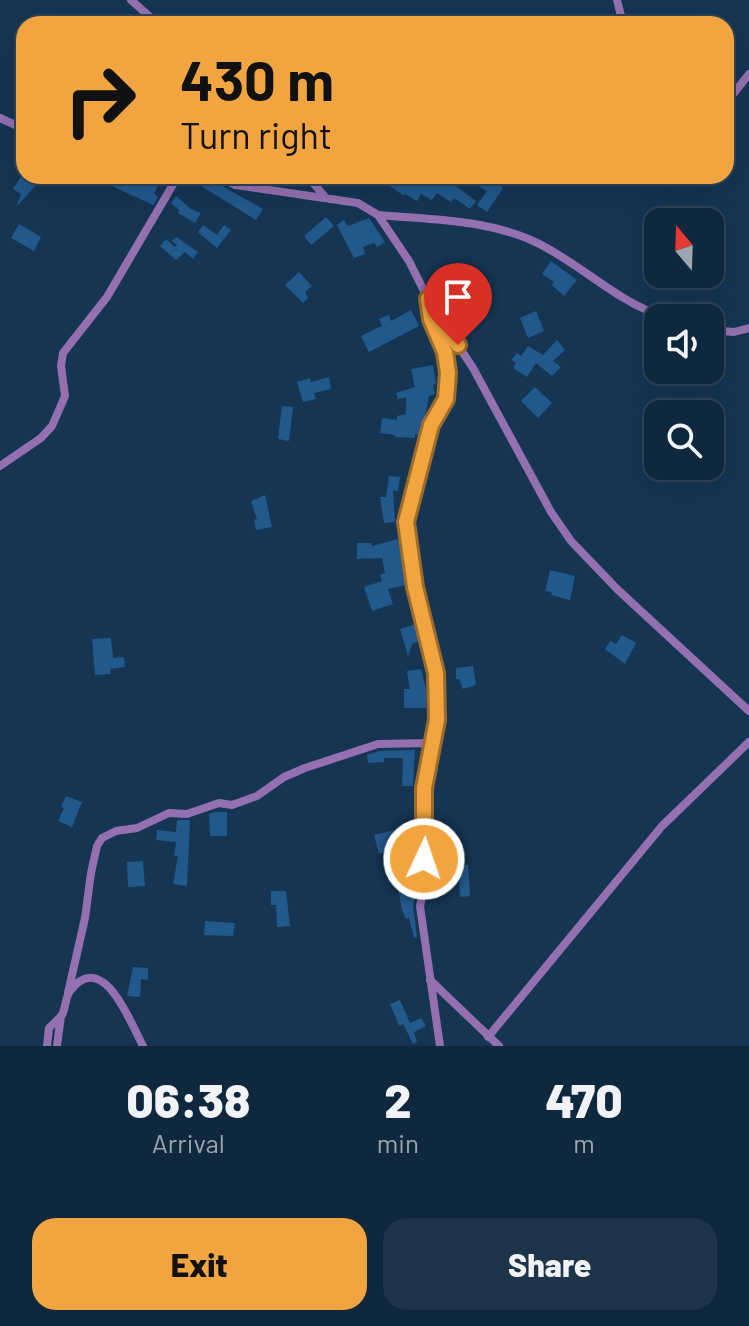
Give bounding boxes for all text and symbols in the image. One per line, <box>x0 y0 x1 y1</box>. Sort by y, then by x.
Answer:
text: 430 m <box>180 45 334 112</box>
icon: right <box>48 48 152 152</box>
text: Turn right <box>180 113 332 156</box>
north arrow <box>644 208 724 288</box>
map controls <box>644 208 724 480</box>
pin <box>424 263 492 345</box>
icon: arrive <box>436 275 480 319</box>
button: sound <box>644 304 724 384</box>
button: search <box>644 400 724 480</box>
position arrow <box>382 817 466 901</box>
text: 06:38 <box>126 1070 250 1128</box>
text: 2 <box>384 1070 412 1128</box>
text: 470 <box>545 1070 623 1128</box>
text: Arrival <box>152 1127 225 1158</box>
text: min <box>377 1127 419 1158</box>
text: m <box>573 1127 595 1158</box>
button: Exit <box>32 1218 367 1310</box>
button: Share <box>383 1218 717 1310</box>

